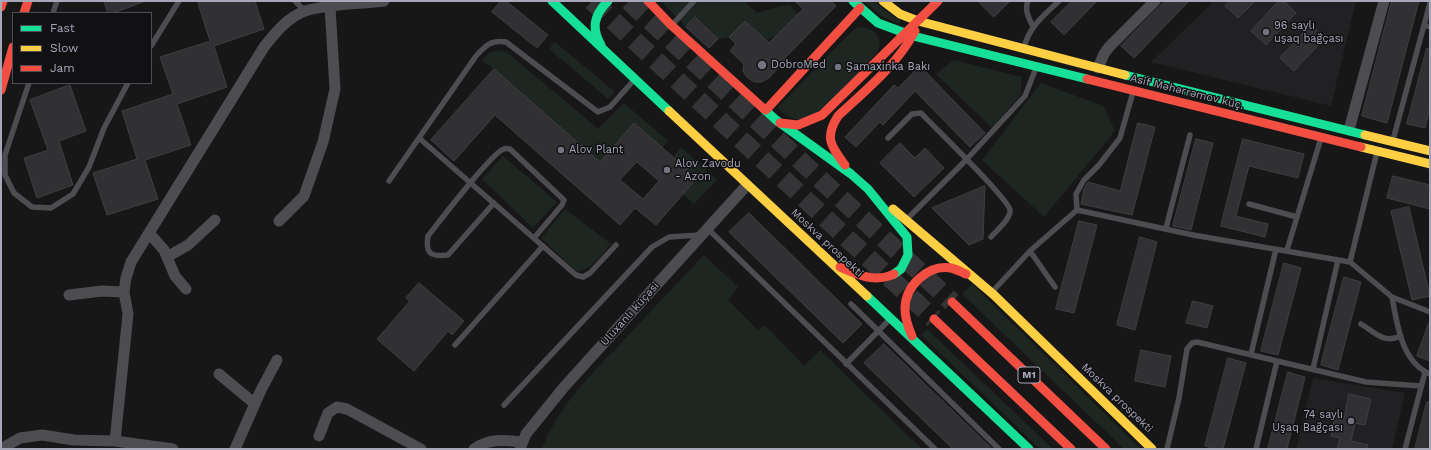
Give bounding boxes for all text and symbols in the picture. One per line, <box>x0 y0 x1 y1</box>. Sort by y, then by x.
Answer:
legend <box>12 12 152 84</box>
place label: 96 saylı uşaq bağçası <box>1274 19 1344 45</box>
text: Fast <box>50 21 75 35</box>
marker: 96 saylı uşaq bağçası <box>1261 27 1271 37</box>
text: Slow <box>50 41 78 55</box>
place label: DobroMed <box>771 58 826 72</box>
marker: DobroMed <box>756 59 768 71</box>
place label: Şamaxinka Bakı <box>846 60 930 74</box>
text: Jam <box>50 61 75 75</box>
marker: Şamaxinka Bakı <box>833 62 843 72</box>
street label: Asif Məhərrəmov küç. <box>1129 71 1245 113</box>
place label: Alov Plant <box>569 143 623 157</box>
marker: Alov Plant <box>556 145 566 155</box>
place label: Alov Zavodu - Azon <box>675 157 741 183</box>
marker: Alov Zavodu - Azon <box>662 165 672 175</box>
street label: Moskva prospekti <box>788 206 866 280</box>
street label: Uluxanlı küçəsi <box>598 280 662 348</box>
street label: Moskva prospekti <box>1079 361 1155 435</box>
road number: M1 <box>1018 367 1040 383</box>
place label: 74 saylı Uşaq Bağçası <box>1272 408 1343 434</box>
marker: 74 saylı Uşaq Bağçası <box>1346 416 1356 426</box>

